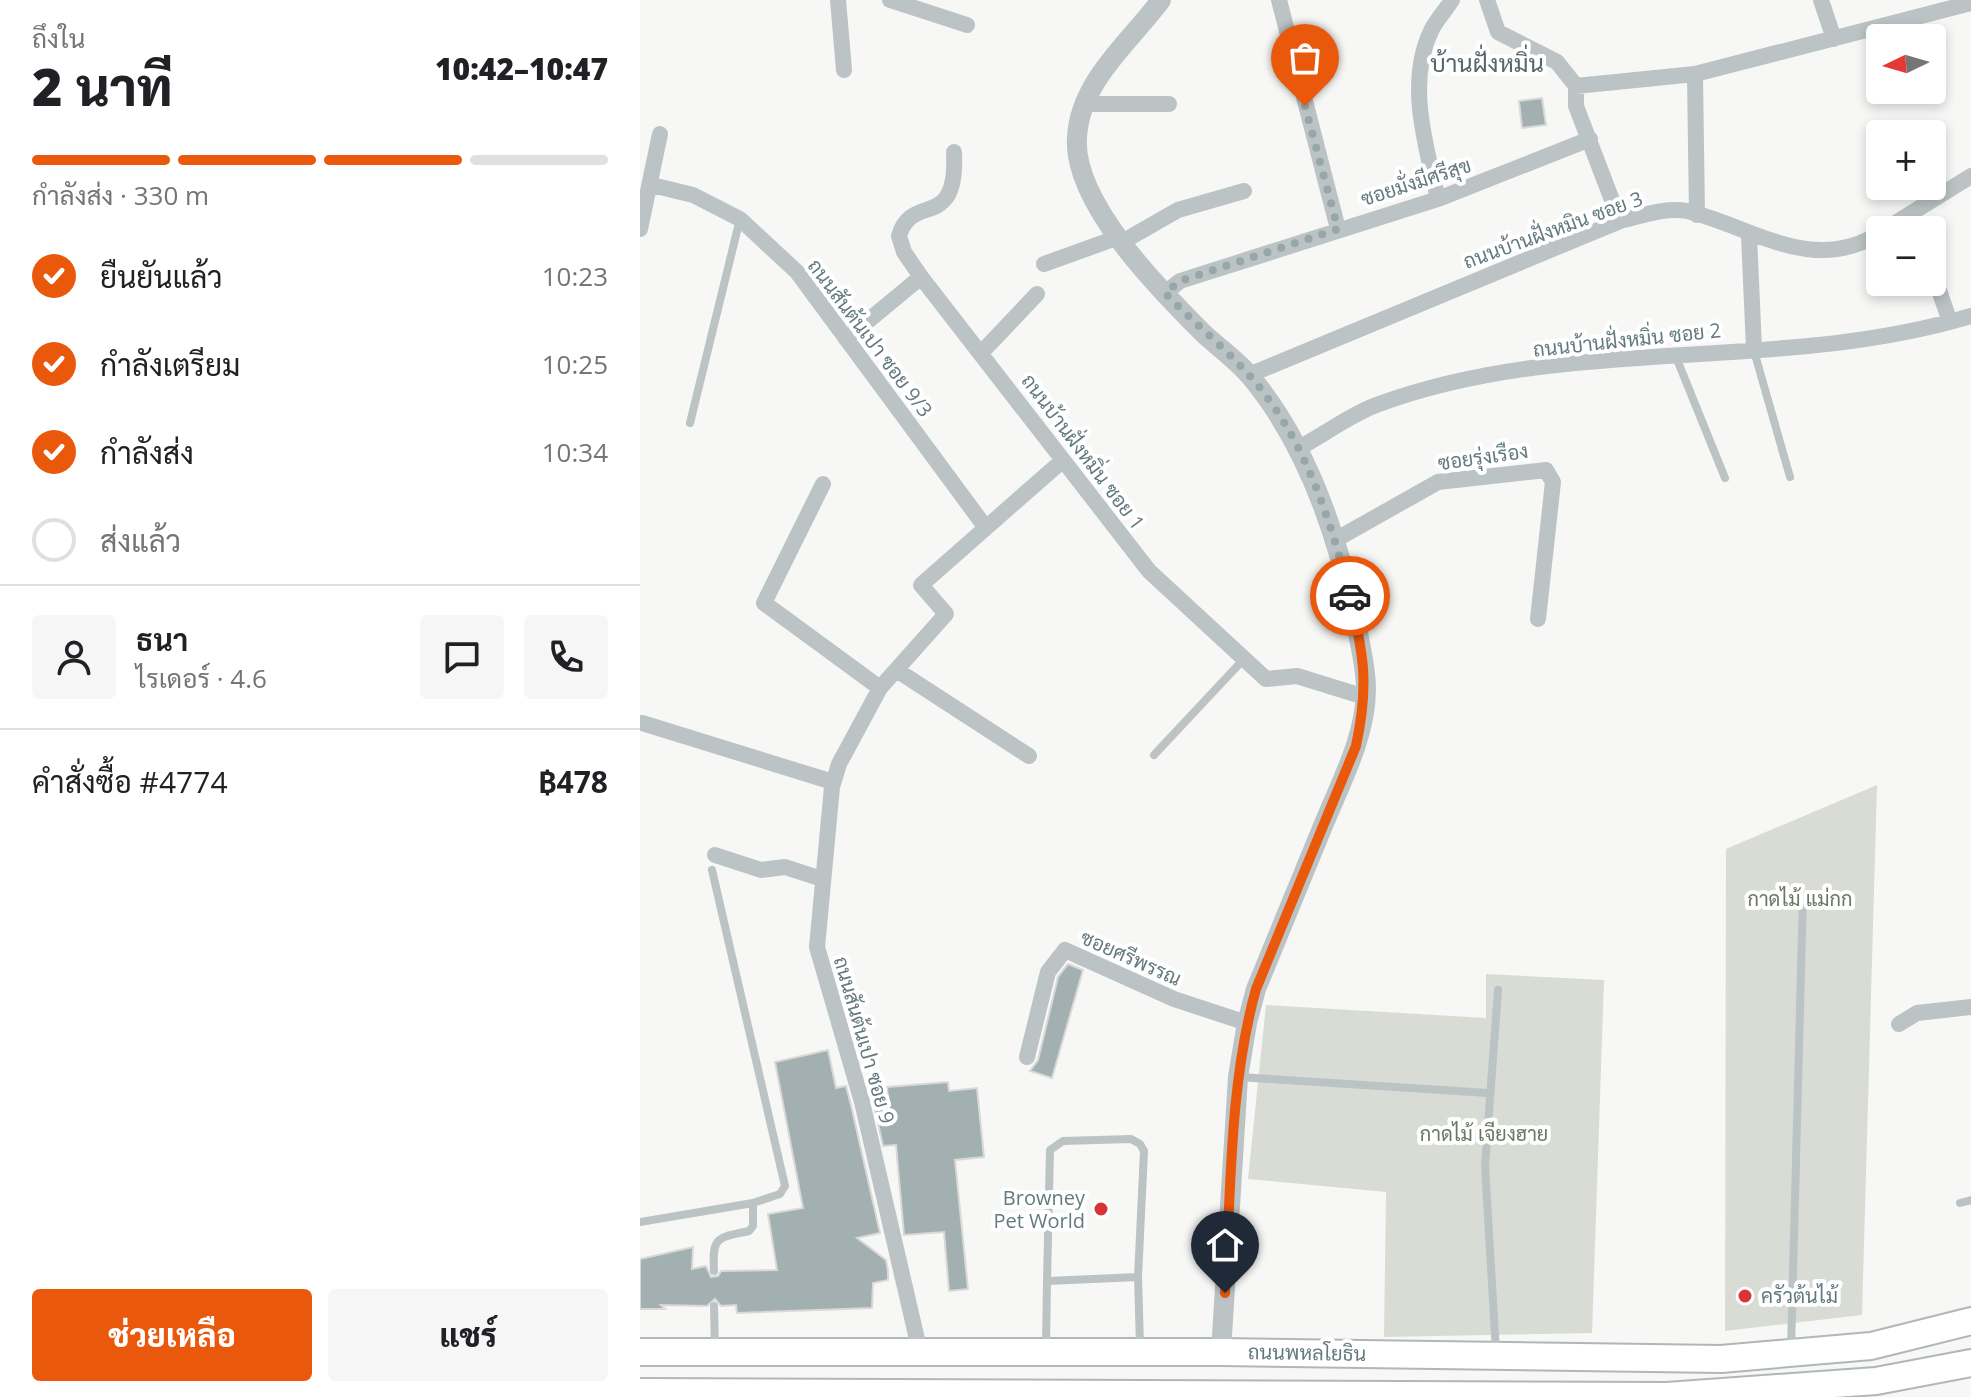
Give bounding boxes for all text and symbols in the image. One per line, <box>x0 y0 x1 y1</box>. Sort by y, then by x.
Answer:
text: ถึงใน <box>32 20 85 56</box>
pin <box>1271 24 1339 106</box>
north arrow <box>1866 24 1946 104</box>
map controls <box>1866 24 1946 296</box>
icon: bag <box>1283 36 1327 80</box>
district label: บ้านฝั่งหมิ่น <box>1430 44 1544 79</box>
text: 10:42–10:47 <box>435 48 608 89</box>
text: 2 นาที <box>32 50 173 121</box>
button: + <box>1866 120 1946 200</box>
street label: ซอยมั่งมีศรีสุข <box>1357 149 1475 213</box>
text: กำลังส่ง · 330 m <box>32 177 209 213</box>
street label: ถนนบ้านฝั่งหมิน ซอย 3 <box>1459 182 1646 275</box>
button: − <box>1866 216 1946 296</box>
street label: ถนนสันต้นเปา ซอย 9/3 <box>802 253 939 422</box>
icon: check <box>32 254 76 298</box>
text: ยืนยันแล้ว <box>100 256 223 297</box>
text: 10:23 <box>542 258 608 294</box>
street label: ถนนบ้านฝั่งหมิ่น ซอย 2 <box>1531 314 1722 363</box>
icon: check <box>32 342 76 386</box>
text: กำลังเตรียม <box>100 344 240 385</box>
text: 10:25 <box>542 346 608 382</box>
street label: ถนนบ้านฝั่งหมิ่น ซอย 1 <box>1016 367 1153 535</box>
icon: check <box>32 430 76 474</box>
text: กำลังส่ง <box>100 432 194 473</box>
text: 10:34 <box>542 434 608 470</box>
street label: ซอยรุ่งเรือง <box>1436 437 1530 477</box>
text: ส่งแล้ว <box>100 520 181 561</box>
courier <box>1310 556 1390 636</box>
icon: car <box>1328 574 1372 618</box>
button: person <box>32 615 116 699</box>
button: chat <box>420 615 504 699</box>
button: phone <box>524 615 608 699</box>
text: ธนา <box>136 619 188 660</box>
text: ไรเดอร์ · 4.6 <box>136 660 267 696</box>
text: คำสั่งซื้อ #4774 <box>32 761 228 802</box>
text: ฿478 <box>538 761 608 802</box>
park label: กาดไม้ แม่กก <box>1747 885 1853 912</box>
street label: ซอยศรีพรรณ <box>1077 923 1186 992</box>
street label: ถนนสันต้นเปา ซอย 9 <box>828 953 901 1127</box>
park label: กาดไม้ เจียงฮาย <box>1420 1120 1548 1147</box>
place label: Browney Pet World <box>993 1184 1086 1234</box>
marker: Browney Pet World <box>1092 1200 1110 1218</box>
pin <box>1191 1211 1259 1293</box>
icon: home <box>1203 1223 1247 1267</box>
place label: ครัวต้นไม้ <box>1761 1282 1839 1309</box>
marker: ครัวต้นไม้ <box>1736 1287 1754 1305</box>
button: ช่วยเหลือ <box>32 1289 312 1381</box>
button: แชร์ <box>328 1289 608 1381</box>
street label: ถนนพหลโยธิน <box>1248 1338 1366 1367</box>

